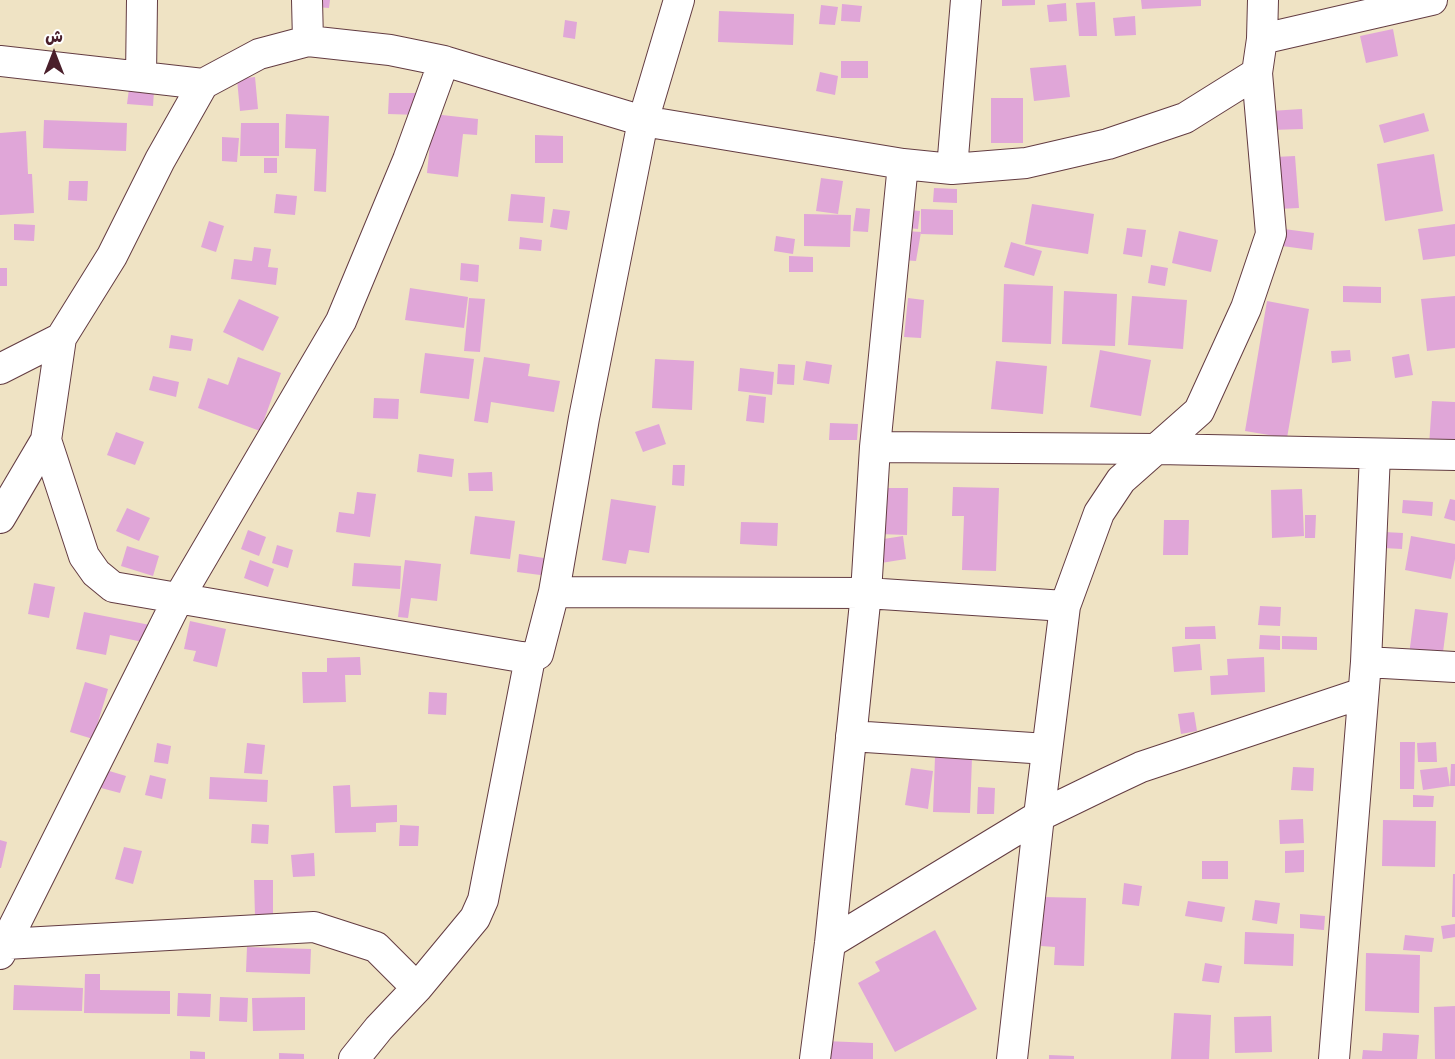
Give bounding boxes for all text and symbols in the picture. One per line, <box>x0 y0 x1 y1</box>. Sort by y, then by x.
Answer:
north arrow <box>24 24 84 84</box>
text: ش <box>45 26 63 46</box>

